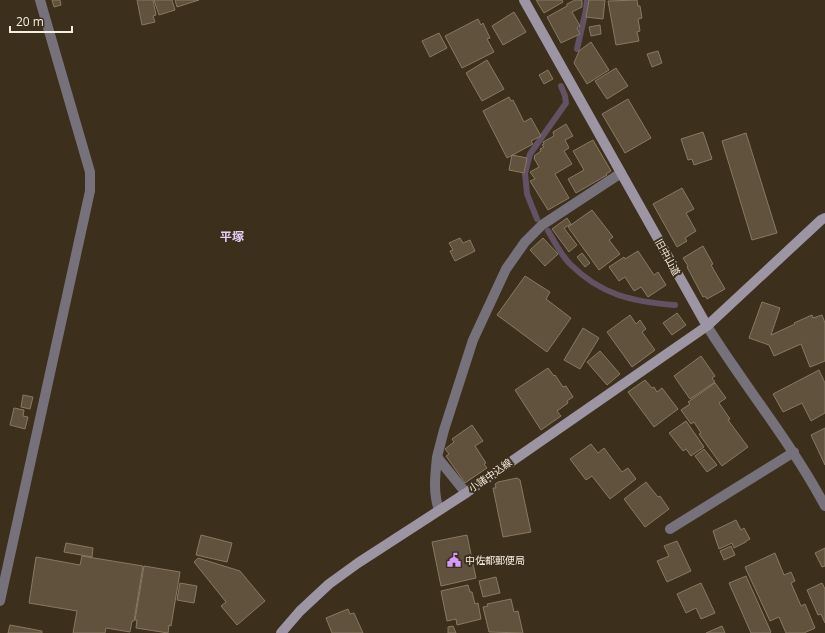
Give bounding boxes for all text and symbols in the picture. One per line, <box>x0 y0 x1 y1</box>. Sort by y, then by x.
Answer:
scale bar <box>10 8 72 34</box>
text: 20 m <box>16 13 44 30</box>
district label: 平塚 <box>220 228 244 245</box>
street label: 旧中山道 <box>652 236 684 278</box>
street label: 小諸中込線 <box>466 455 514 495</box>
public building icon: 中佐都郵便局 <box>446 552 462 568</box>
place label: 中佐都郵便局 <box>465 553 525 567</box>

